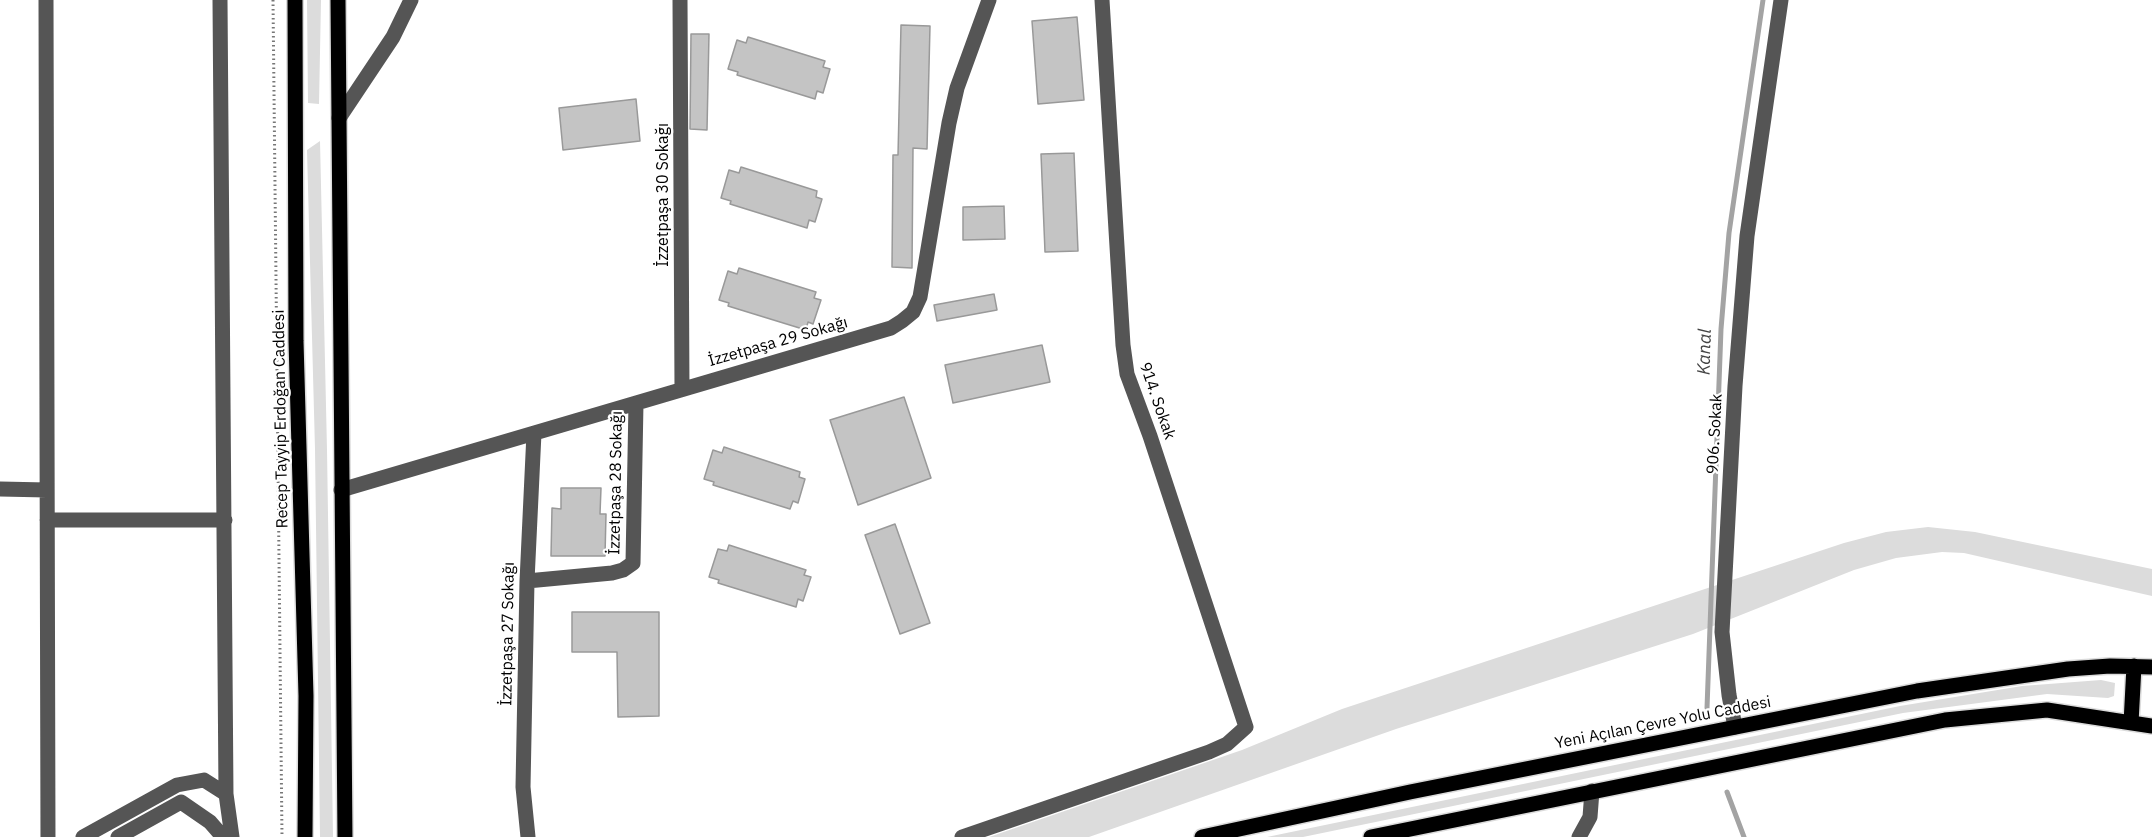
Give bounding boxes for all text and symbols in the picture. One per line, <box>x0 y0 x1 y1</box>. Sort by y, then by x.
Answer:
street label: İzzetpaşa 30 Sokağı <box>653 123 673 267</box>
street label: Recep Tayyip Erdoğan Caddesi <box>269 309 293 529</box>
street label: İzzetpaşa 29 Sokağı <box>706 313 850 371</box>
water label: Kanal <box>1693 329 1717 375</box>
street label: 914. Sokak <box>1135 360 1179 442</box>
street label: 906. Sokak <box>1703 393 1727 475</box>
street label: İzzetpaşa 28 Sokağı <box>605 411 627 555</box>
street label: İzzetpaşa 27 Sokağı <box>497 562 519 706</box>
street label: Yeni Açılan Çevre Yolu Caddesi <box>1553 693 1773 753</box>

